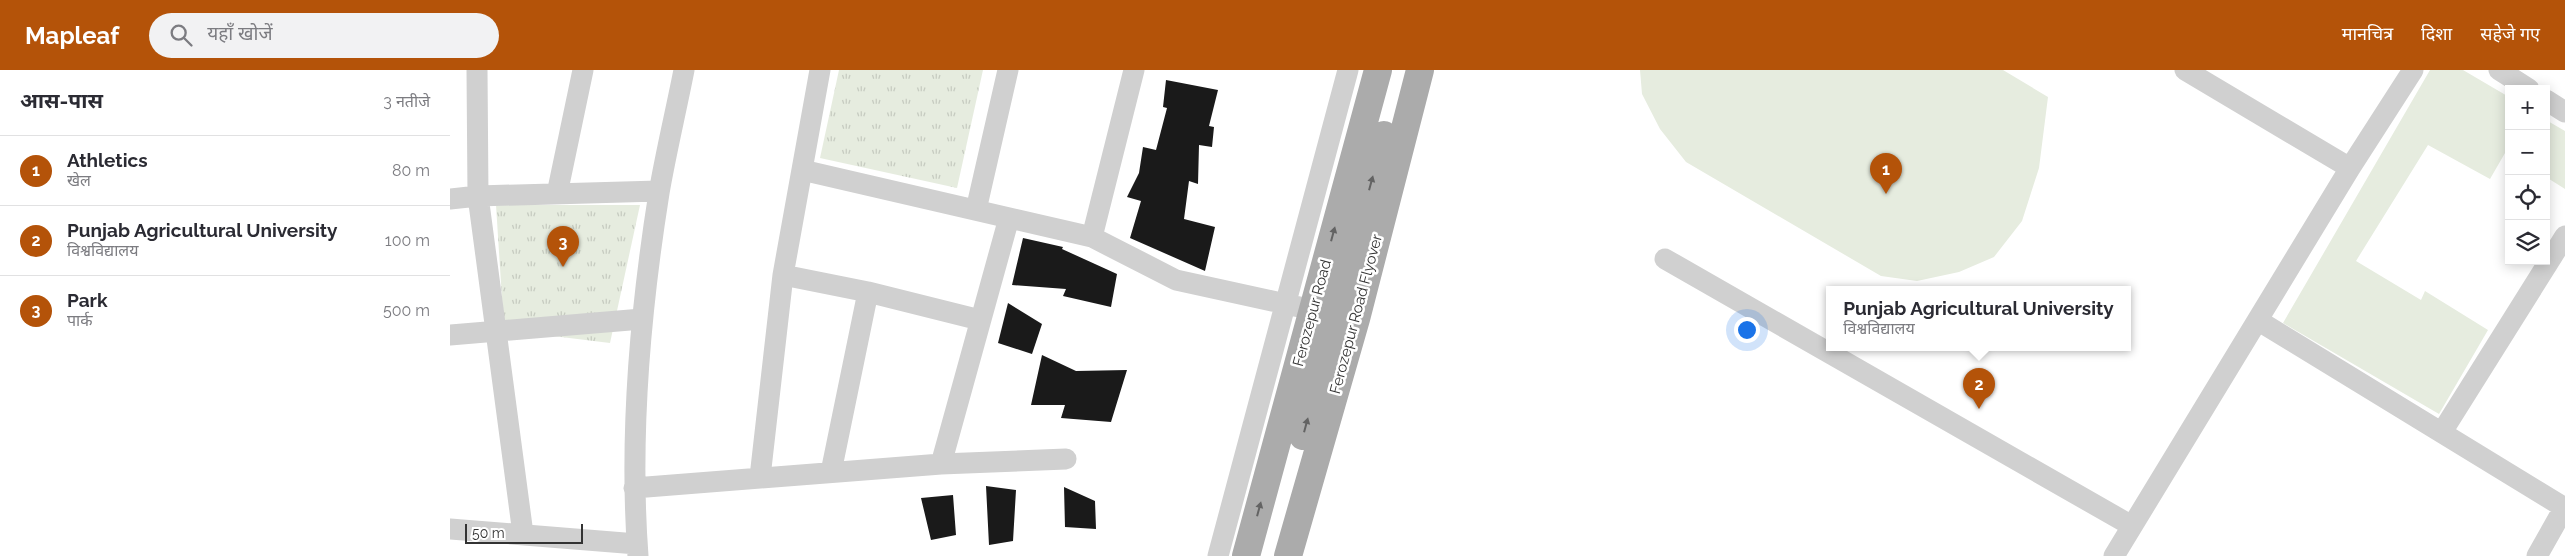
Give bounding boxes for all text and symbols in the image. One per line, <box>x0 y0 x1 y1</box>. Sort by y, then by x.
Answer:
search box <box>149 13 499 58</box>
text: Mapleaf <box>25 21 119 50</box>
icon: search <box>167 21 195 49</box>
text: यहाँ खोजें <box>207 22 273 44</box>
text: मानचित्र <box>2342 23 2393 44</box>
text: दिशा <box>2421 23 2452 44</box>
text: सहेजे गए <box>2480 23 2540 44</box>
map controls <box>2505 85 2550 265</box>
button: + <box>2505 85 2550 130</box>
text: आस-पास <box>20 88 103 113</box>
text: 3 नतीजे <box>383 92 430 111</box>
button: − <box>2505 130 2550 175</box>
text: Athletics <box>67 149 148 171</box>
pin: 1 <box>1870 153 1902 194</box>
text: 1 <box>32 161 40 180</box>
text: 80 m <box>392 161 430 180</box>
text: खेल <box>67 171 91 190</box>
button: locate <box>2505 175 2550 220</box>
one-way arrow <box>1367 176 1375 191</box>
text: Punjab Agricultural University <box>67 219 338 241</box>
button: layers <box>2505 220 2550 265</box>
pin: 3 <box>547 226 579 267</box>
one-way arrow <box>1330 226 1338 241</box>
text: 2 <box>31 231 41 250</box>
text: 100 m <box>385 231 430 250</box>
street label: Ferozepur Road Flyover <box>1326 231 1386 396</box>
text: विश्वविद्यालय <box>67 241 138 260</box>
street label: Ferozepur Road <box>1289 258 1335 368</box>
popup <box>1826 286 2131 351</box>
text: Park <box>67 289 108 311</box>
text: Punjab Agricultural University <box>1843 297 2114 319</box>
text: 3 <box>32 301 40 320</box>
text: 500 m <box>383 301 430 320</box>
text: पार्क <box>67 311 93 330</box>
your location <box>1734 317 1760 343</box>
text: विश्वविद्यालय <box>1843 319 1915 338</box>
pin: 2 <box>1963 368 1995 409</box>
one-way arrow <box>1302 417 1310 432</box>
one-way arrow <box>1255 501 1263 516</box>
scale bar <box>465 521 582 544</box>
text: 50 m <box>472 525 505 541</box>

